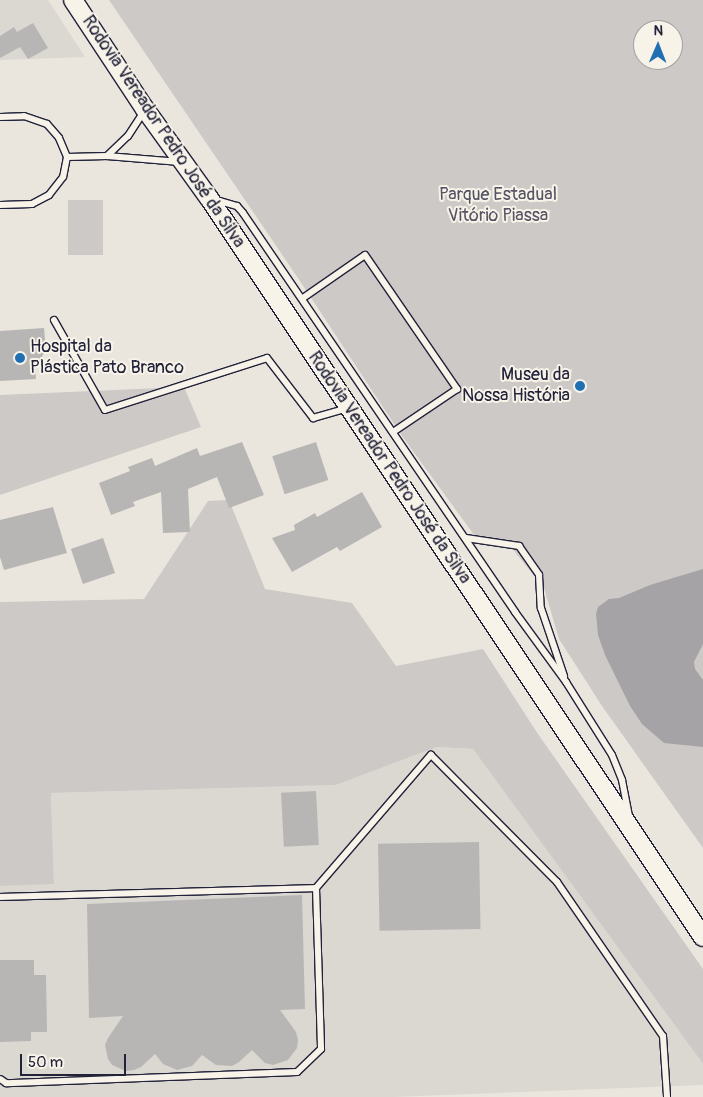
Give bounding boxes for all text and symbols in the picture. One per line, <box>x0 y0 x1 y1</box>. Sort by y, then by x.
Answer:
street label: Rodovia Vereador Pedro José da Silva <box>77 12 249 252</box>
north arrow <box>633 20 683 70</box>
text: N <box>653 22 663 39</box>
park label: Parque Estadual Vitório Piassa <box>439 185 557 228</box>
place label: Hospital da Plástica Pato Branco <box>30 337 184 379</box>
street label: Rodovia Vereador Pedro José da Silva <box>303 348 475 588</box>
marker: Hospital da Plástica Pato Branco <box>14 352 26 364</box>
place label: Museu da Nossa História <box>462 365 570 408</box>
marker: Museu da Nossa História <box>574 380 586 392</box>
scale bar <box>22 1044 129 1076</box>
text: 50 m <box>28 1053 63 1072</box>

